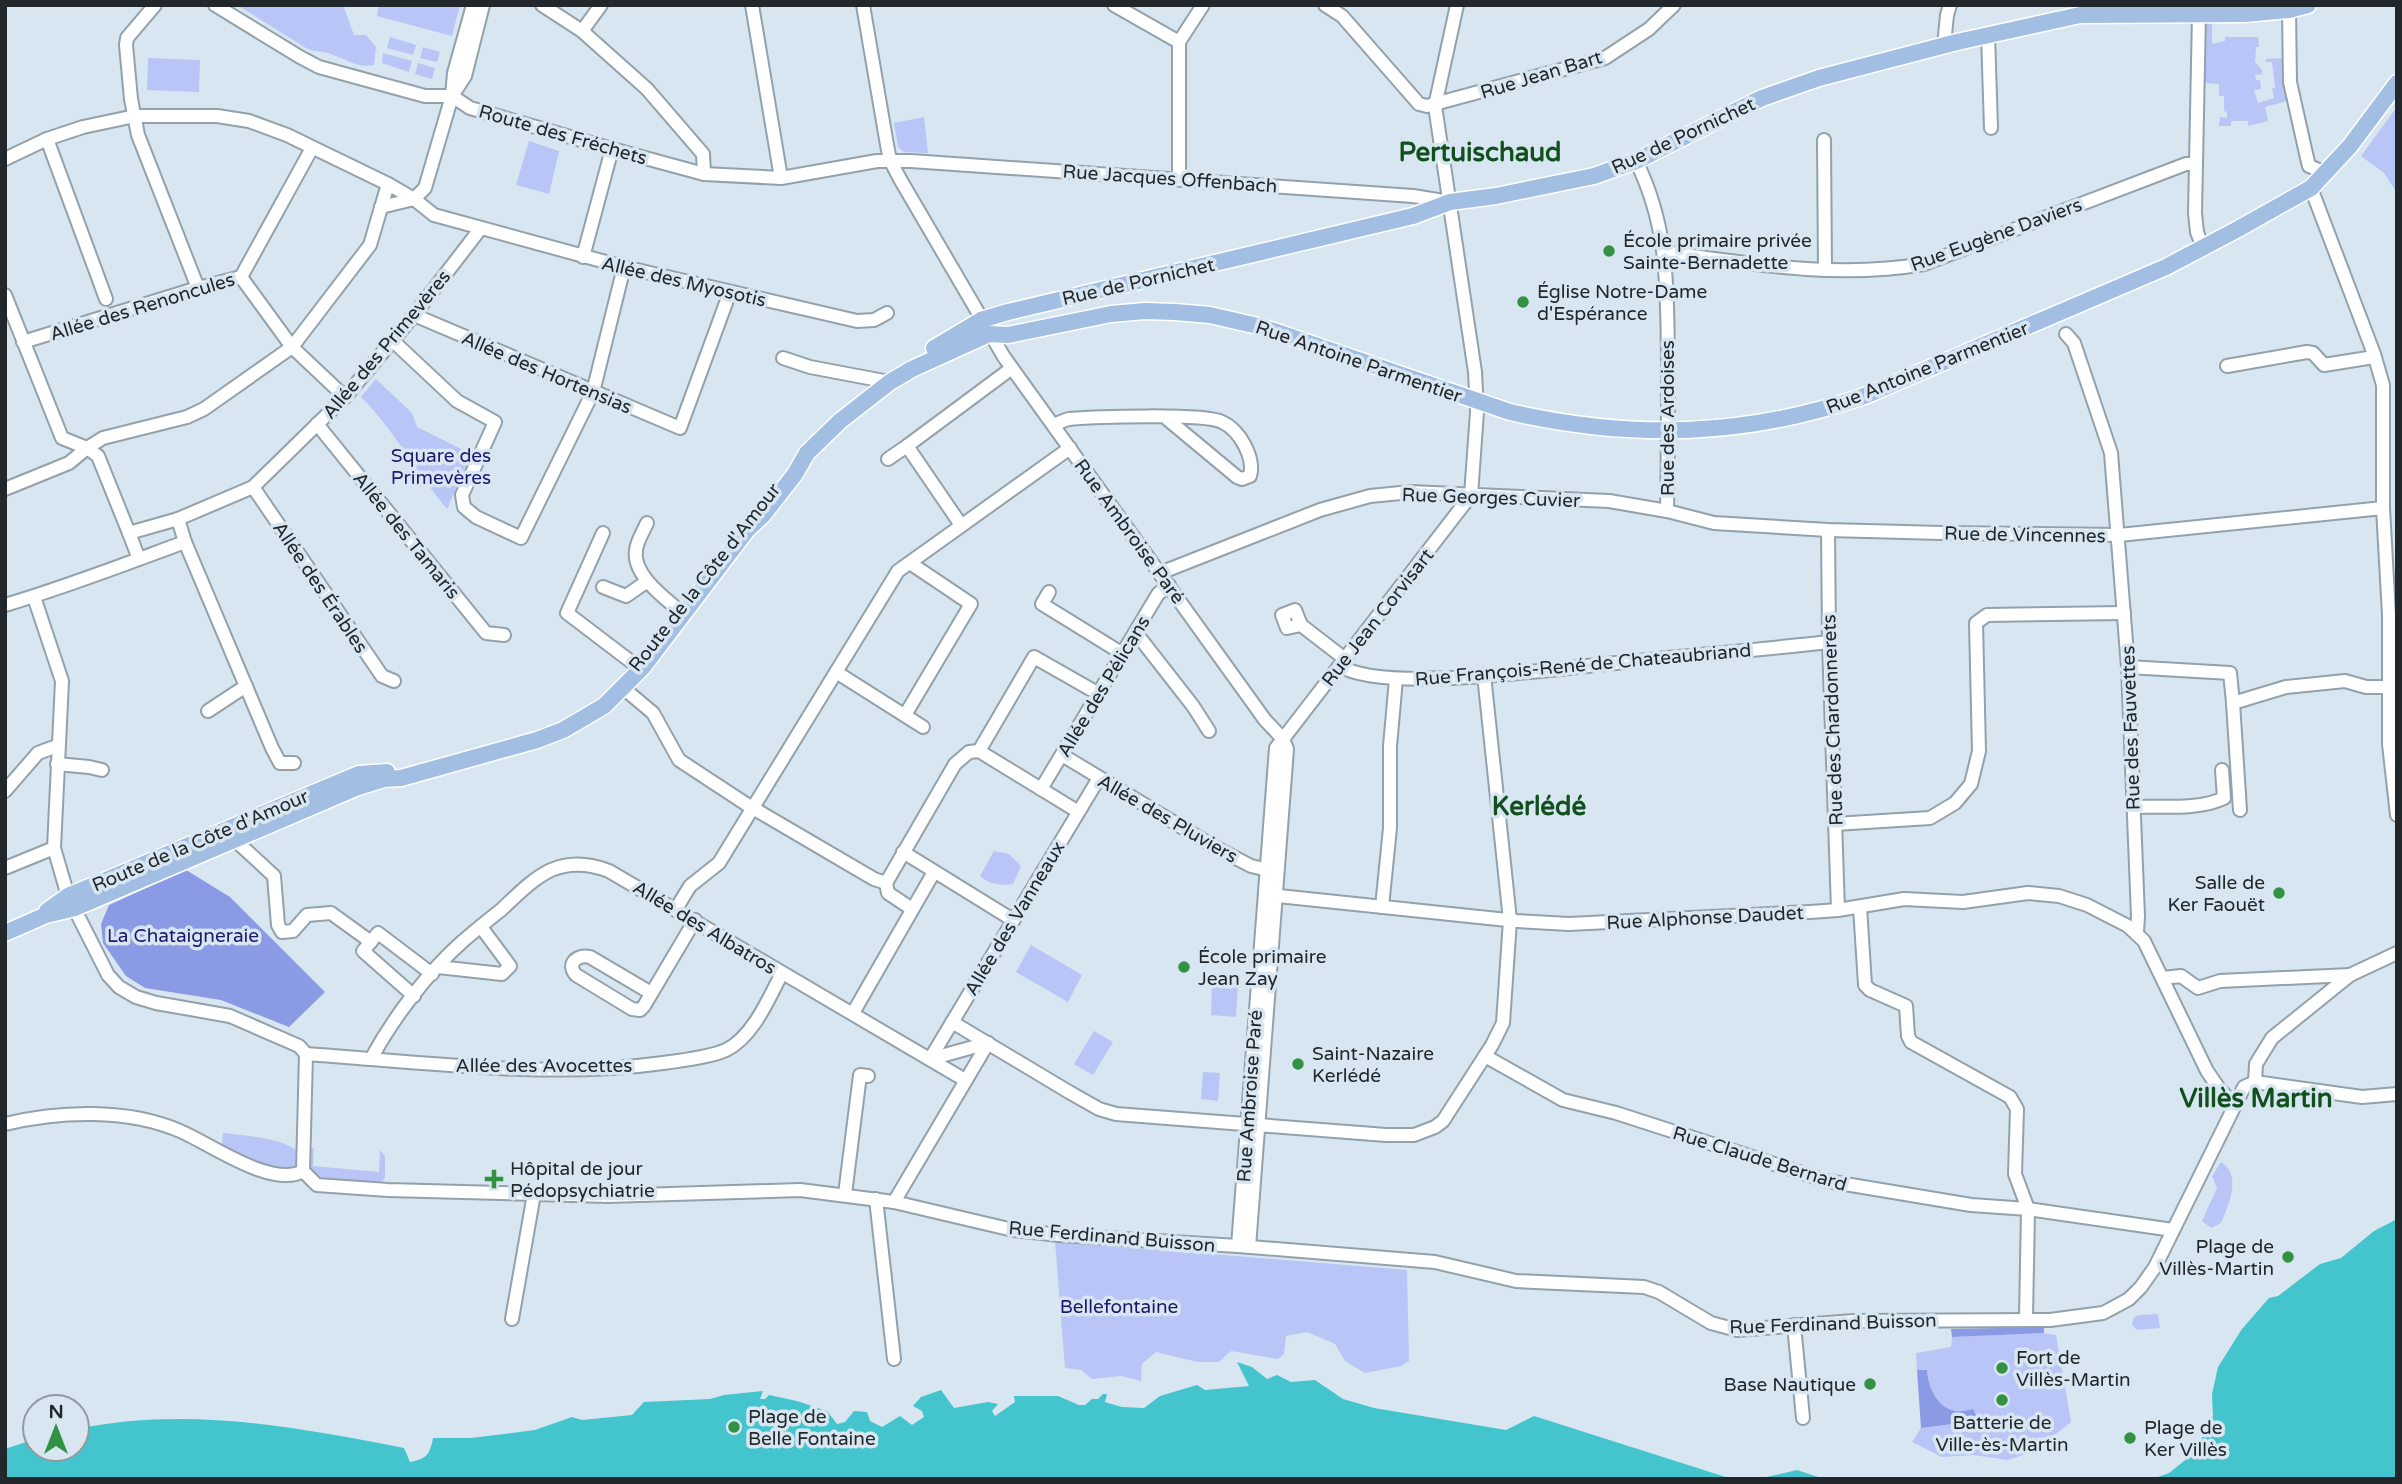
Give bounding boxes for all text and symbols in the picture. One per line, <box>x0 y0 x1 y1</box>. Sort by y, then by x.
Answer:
street label: Rue Jean Bart <box>1478 46 1605 104</box>
street label: Rue de Pornichet <box>1608 93 1759 179</box>
street label: Route des Fréchets <box>476 100 649 170</box>
district label: Pertuischaud <box>1399 137 1561 168</box>
street label: Rue Jacques Offenbach <box>1062 161 1278 197</box>
street label: Rue Eugène Daviers <box>1908 194 2085 276</box>
place label: École primaire privée Sainte-Bernadette <box>1623 230 1812 274</box>
marker: École primaire privée Sainte-Bernadette <box>1601 243 1617 259</box>
street label: Allée des Myosotis <box>599 252 768 312</box>
street label: Rue de Pornichet <box>1060 254 1217 310</box>
street label: Allée des Primevères <box>318 266 455 423</box>
street label: Allée des Renoncules <box>47 268 237 346</box>
place label: Église Notre-Dame d'Espérance <box>1537 281 1707 325</box>
marker: Église Notre-Dame d'Espérance <box>1515 294 1531 310</box>
street label: Rue Antoine Parmentier <box>1253 316 1465 408</box>
street label: Rue Antoine Parmentier <box>1823 317 2033 419</box>
street label: Allée des Hortensias <box>458 327 635 419</box>
street label: Rue des Ardoises <box>1657 340 1679 496</box>
park label: Square des Primevères <box>391 445 491 489</box>
street label: Rue Ambroise Paré <box>1069 455 1189 608</box>
street label: Allée des Tamaris <box>348 468 464 603</box>
street label: Route de la Côte d'Amour <box>624 479 786 676</box>
street label: Rue Georges Cuvier <box>1401 484 1581 512</box>
street label: Allée des Érables <box>268 518 372 657</box>
street label: Rue de Vincennes <box>1944 523 2106 547</box>
street label: Rue Jean Corvisart <box>1317 544 1438 691</box>
street label: Allée des Pélicans <box>1053 612 1155 761</box>
street label: Rue des Chardonnerets <box>1818 614 1848 826</box>
street label: Rue François-René de Chateaubriand <box>1414 639 1752 691</box>
street label: Rue des Fauvettes <box>2117 645 2145 811</box>
street label: Allée des Pluviers <box>1094 770 1241 868</box>
street label: Route de la Côte d'Amour <box>89 785 313 897</box>
district label: Kerlédé <box>1492 791 1586 822</box>
street label: Allée des Vanneaux <box>960 838 1070 999</box>
place label: Salle de Ker Faouët <box>2167 872 2265 916</box>
street label: Allée des Albatros <box>629 876 780 979</box>
marker: Salle de Ker Faouët <box>2271 885 2287 901</box>
street label: Rue Alphonse Daudet <box>1606 902 1804 934</box>
park label: La Chataigneraie <box>107 925 259 947</box>
place label: École primaire Jean Zay <box>1198 946 1326 990</box>
marker: École primaire Jean Zay <box>1176 959 1192 975</box>
street label: Rue Ambroise Paré <box>1233 1009 1267 1183</box>
place label: Saint-Nazaire Kerlédé <box>1312 1043 1434 1087</box>
street label: Allée des Avocettes <box>456 1055 632 1077</box>
marker: Saint-Nazaire Kerlédé <box>1290 1056 1306 1072</box>
district label: Villès Martin <box>2179 1083 2333 1114</box>
street label: Rue Claude Bernard <box>1670 1122 1849 1196</box>
place label: Hôpital de jour Pédopsychiatrie <box>510 1158 655 1202</box>
marker: Hôpital de jour Pédopsychiatrie <box>484 1169 504 1189</box>
street label: Rue Ferdinand Buisson <box>1008 1217 1216 1257</box>
place label: Plage de Villès-Martin <box>2159 1236 2274 1280</box>
marker: Plage de Villès-Martin <box>2280 1249 2296 1265</box>
park label: Bellefontaine <box>1060 1296 1178 1318</box>
street label: Rue Ferdinand Buisson <box>1729 1309 1937 1339</box>
place label: Fort de Villès-Martin <box>2016 1347 2131 1391</box>
marker: Fort de Villès-Martin <box>1994 1360 2010 1376</box>
place label: Base Nautique <box>1724 1374 1856 1396</box>
marker: Base Nautique <box>1862 1376 1878 1392</box>
marker: Batterie de Ville-ès-Martin <box>1994 1392 2010 1408</box>
north arrow <box>21 1393 91 1463</box>
text: N <box>48 1401 64 1423</box>
place label: Plage de Belle Fontaine <box>748 1406 876 1450</box>
place label: Batterie de Ville-ès-Martin <box>1935 1412 2069 1456</box>
place label: Plage de Ker Villès <box>2144 1417 2227 1461</box>
marker: Plage de Belle Fontaine <box>726 1419 742 1435</box>
marker: Plage de Ker Villès <box>2122 1430 2138 1446</box>

